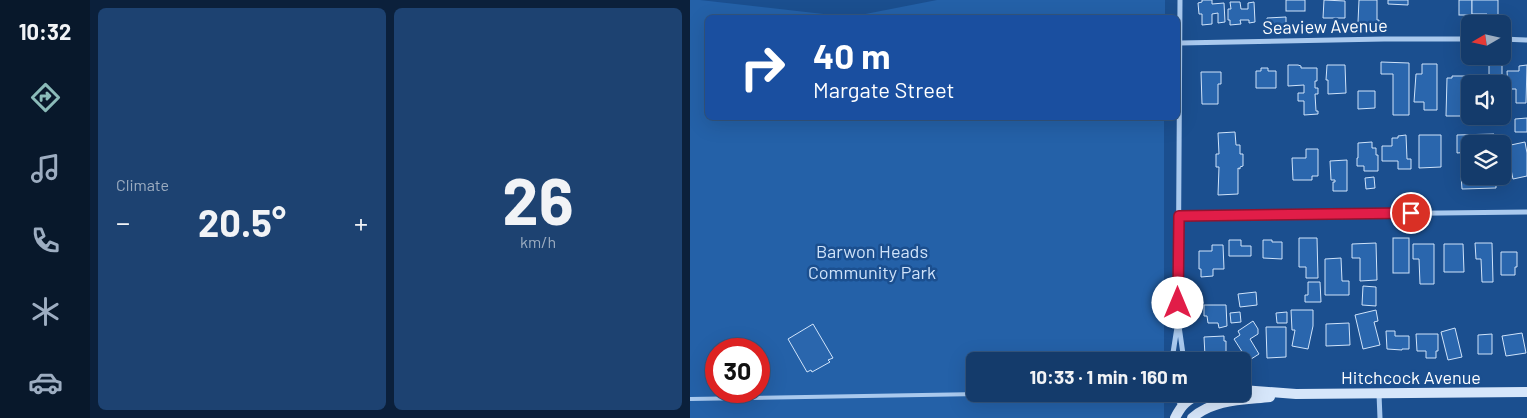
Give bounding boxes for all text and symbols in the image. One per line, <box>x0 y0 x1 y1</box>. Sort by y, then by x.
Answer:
street label: Seaview Avenue <box>1262 14 1388 38</box>
north arrow <box>1461 15 1511 65</box>
map controls <box>1461 15 1511 185</box>
text: 10:32 <box>19 18 71 44</box>
text: 40 m <box>813 34 890 76</box>
icon: right <box>730 35 795 100</box>
button: sound <box>1461 75 1511 125</box>
text: Margate Street <box>813 76 955 102</box>
icon: directions <box>28 80 63 115</box>
button: layers <box>1461 135 1511 185</box>
icon: music <box>28 151 63 186</box>
text: 26 <box>502 160 574 238</box>
text: Climate <box>116 175 169 194</box>
pin <box>1390 192 1432 234</box>
text: 20.5° <box>198 199 286 245</box>
icon: arrive <box>1397 199 1425 227</box>
text: − <box>116 205 130 239</box>
text: + <box>354 205 368 239</box>
icon: phone <box>28 223 63 258</box>
text: km/h <box>520 232 556 251</box>
park label: Barwon Heads Community Park <box>808 240 936 283</box>
position arrow <box>1151 276 1203 328</box>
icon: climate <box>28 294 63 329</box>
speed limit sign: 30 <box>705 338 770 403</box>
icon: car <box>28 365 63 400</box>
text: 10:33 · 1 min · 160 m <box>1029 365 1188 388</box>
street label: Hitchcock Avenue <box>1341 366 1481 388</box>

